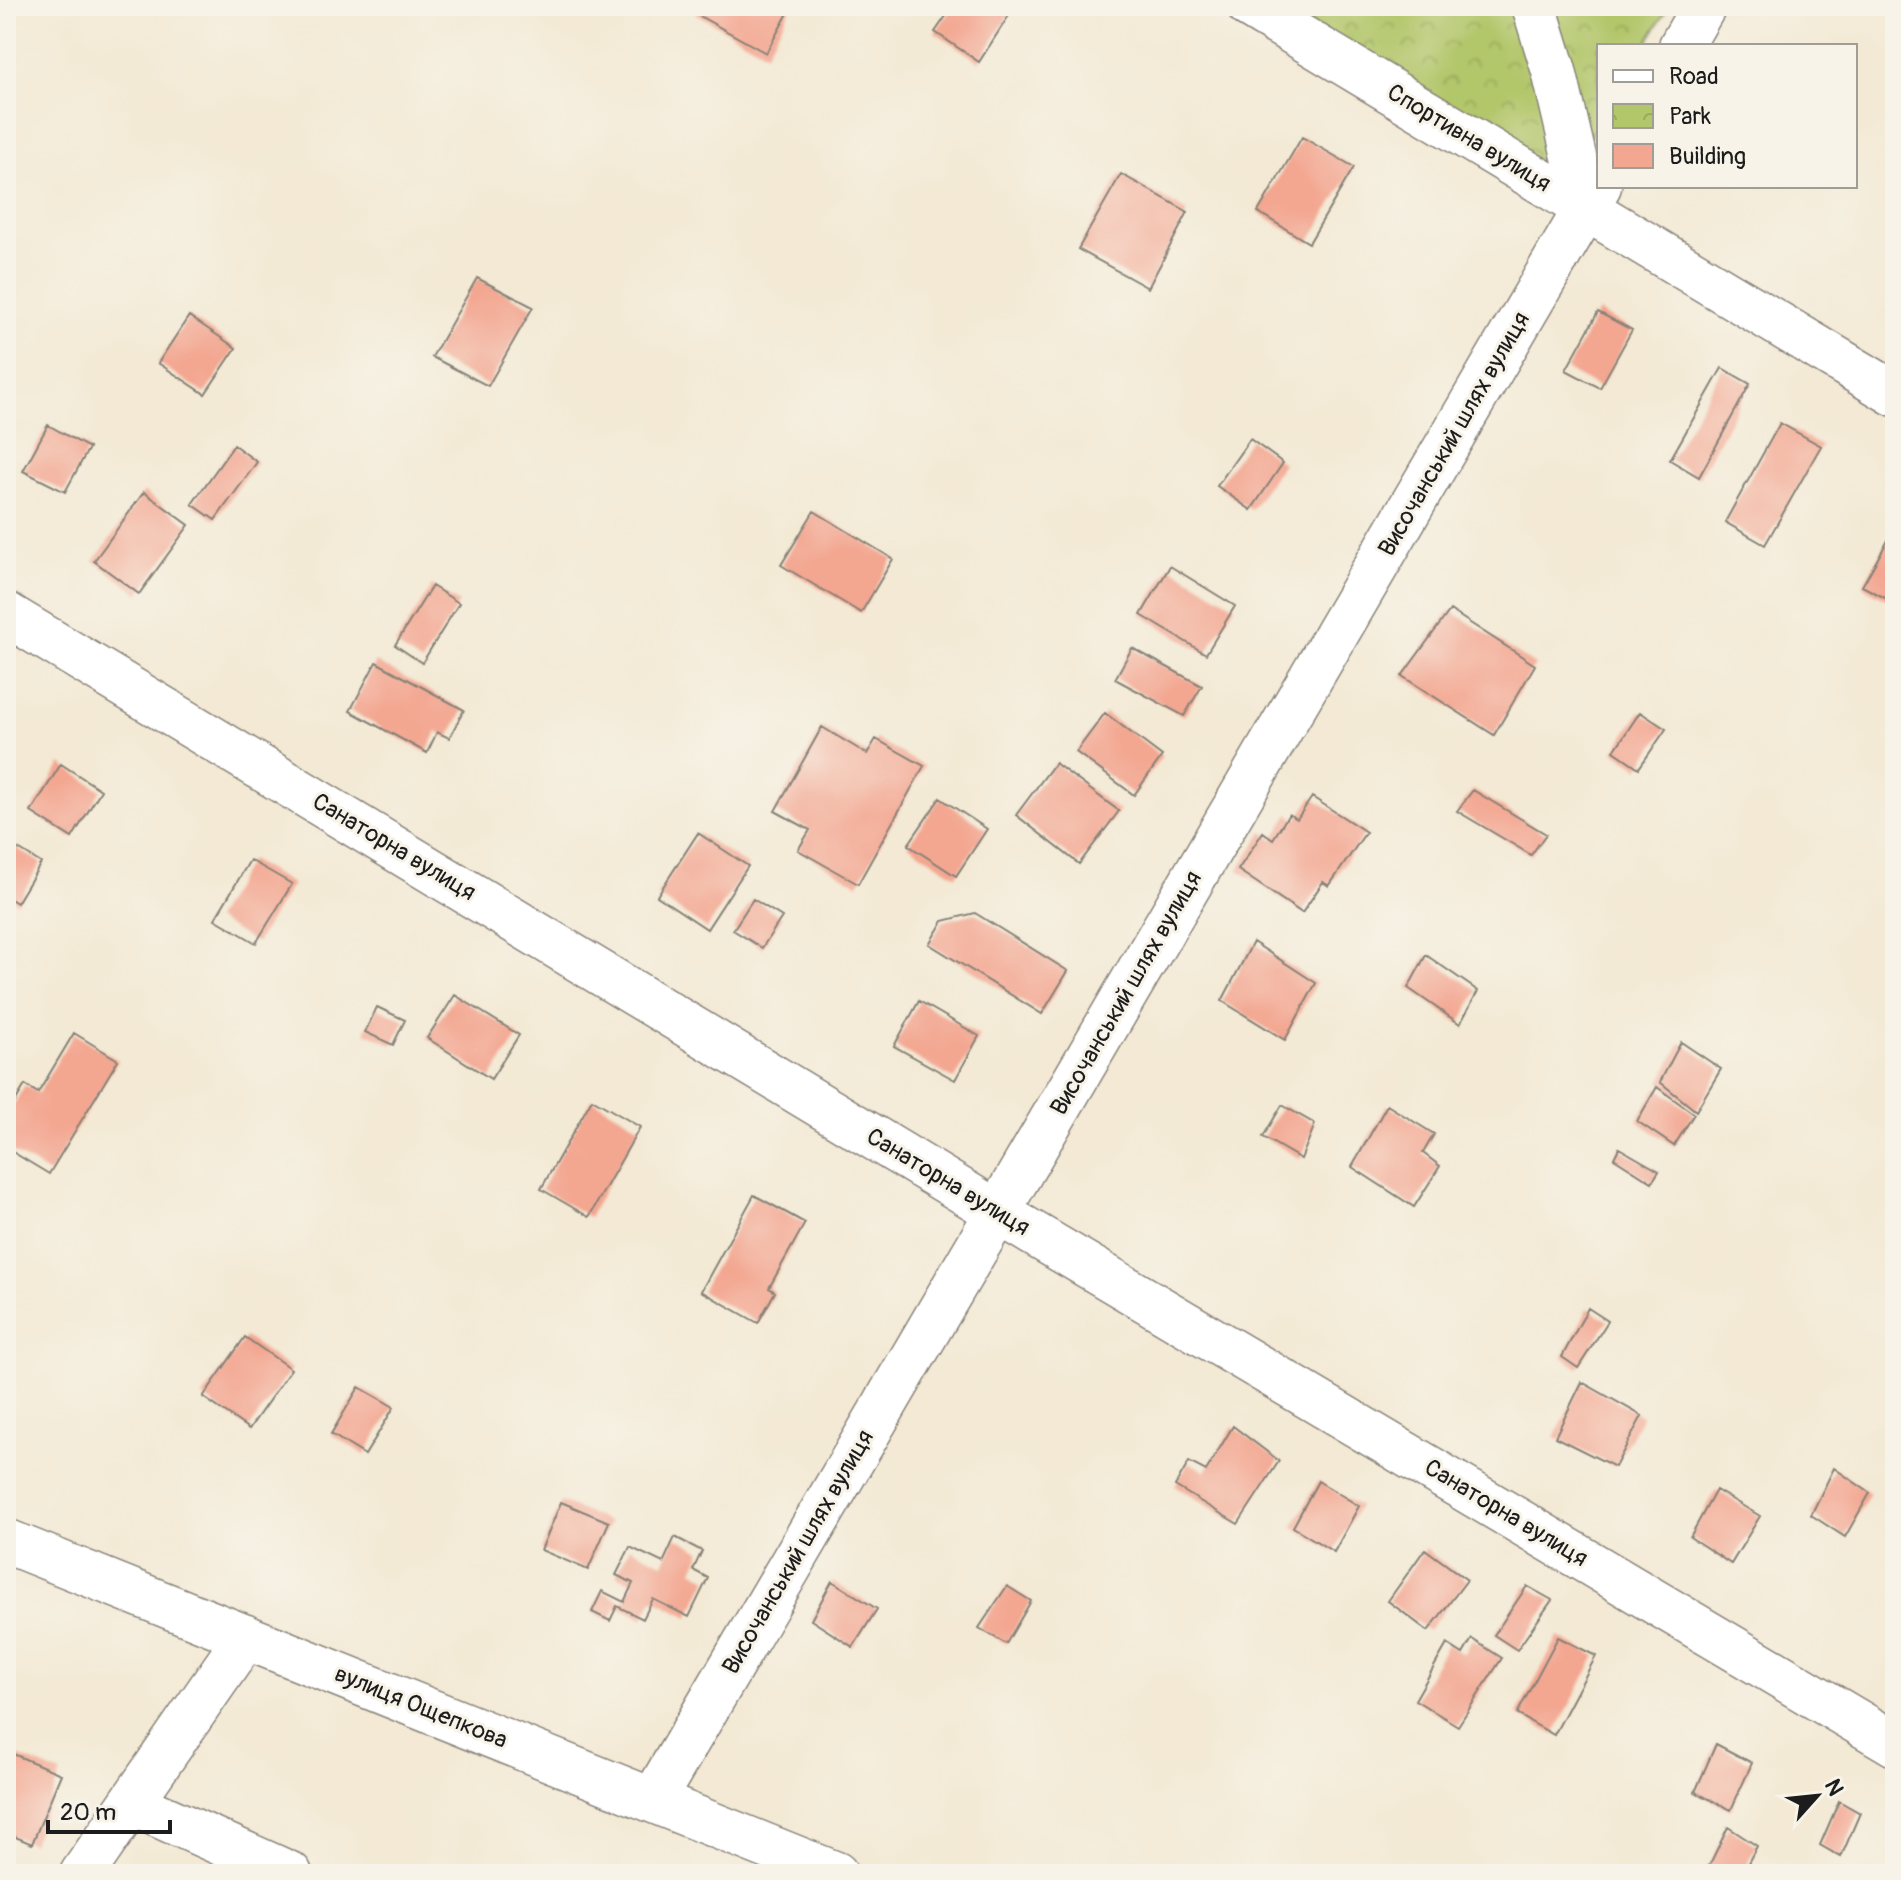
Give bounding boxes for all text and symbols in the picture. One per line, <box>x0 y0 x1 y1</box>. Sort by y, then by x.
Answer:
legend <box>1597 44 1857 188</box>
text: Road <box>1669 62 1719 91</box>
street label: Спортивна вулиця <box>1382 78 1556 198</box>
text: Park <box>1669 102 1711 131</box>
text: Building <box>1669 142 1746 171</box>
street label: Височанський шлях вулиця <box>1372 307 1536 561</box>
street label: Санаторна вулиця <box>307 787 481 907</box>
street label: Височанський шлях вулиця <box>1044 866 1208 1120</box>
street label: Санаторна вулиця <box>861 1122 1035 1242</box>
street label: Височанський шлях вулиця <box>716 1425 880 1679</box>
street label: Санаторна вулиця <box>1419 1453 1593 1573</box>
street label: вулиця Ощепкова <box>330 1659 512 1755</box>
north arrow <box>1777 1756 1857 1836</box>
text: N <box>1818 1774 1850 1800</box>
scale bar <box>48 1784 170 1834</box>
text: 20 m <box>60 1798 116 1827</box>

